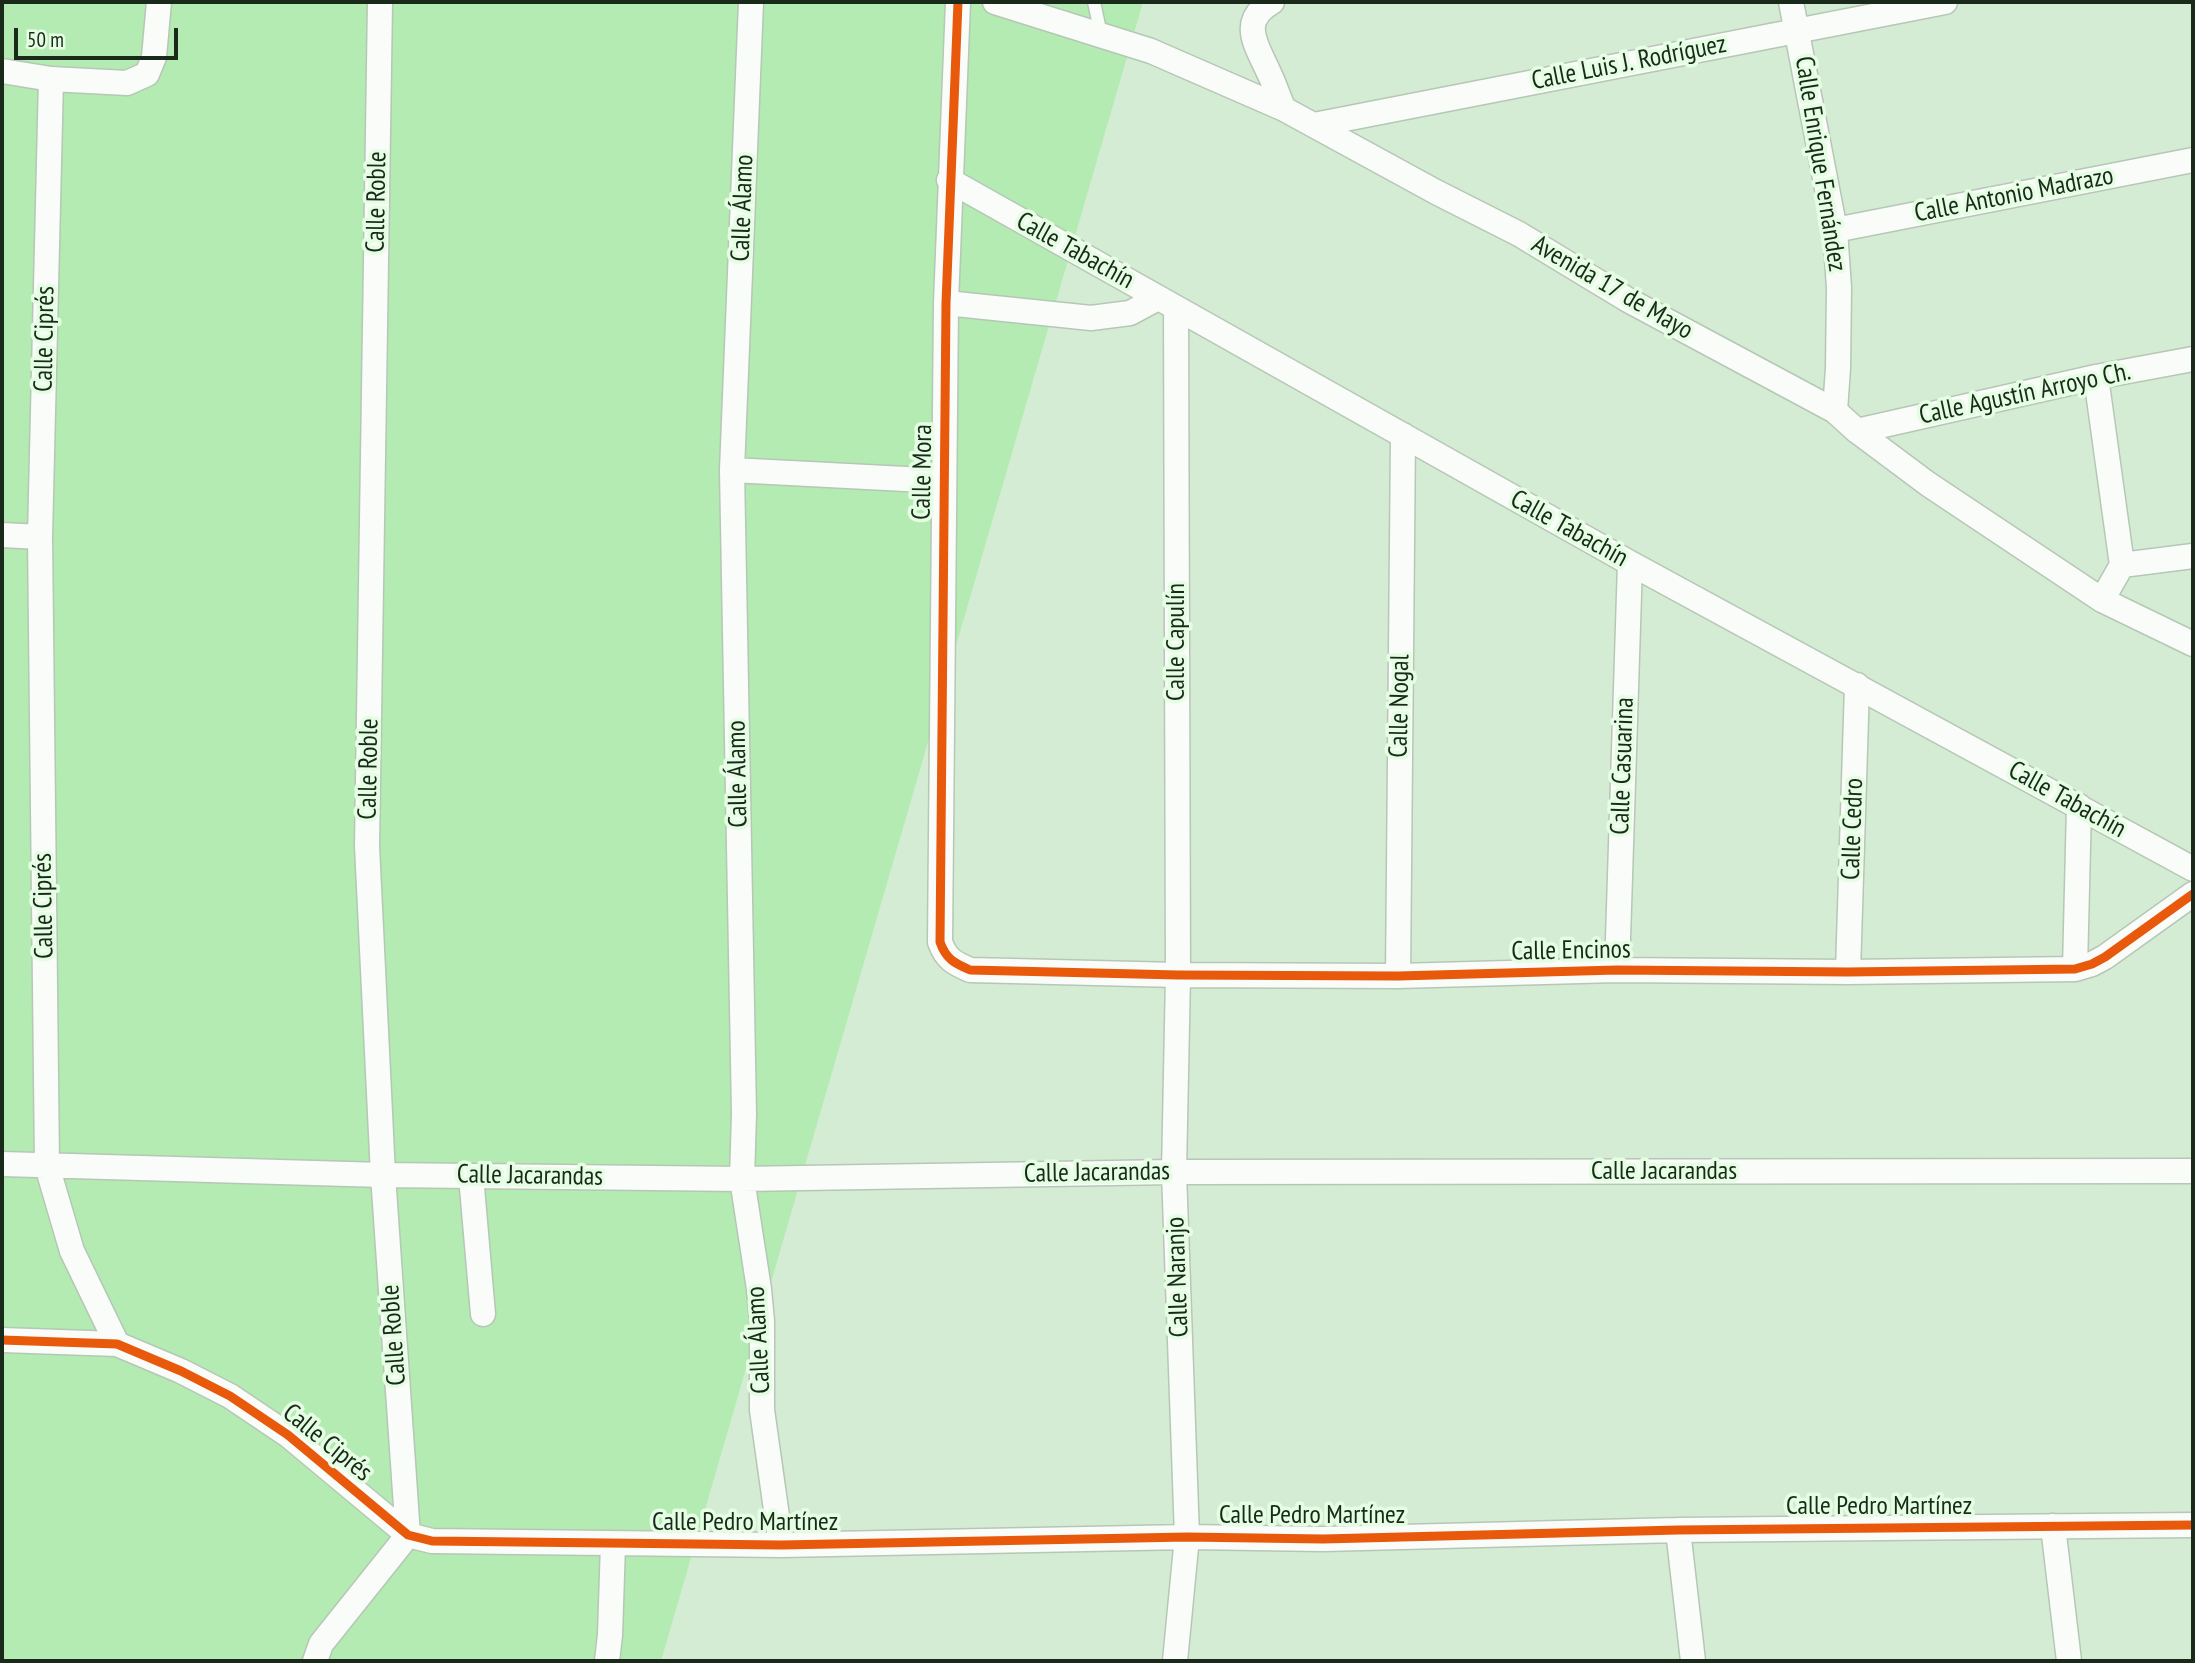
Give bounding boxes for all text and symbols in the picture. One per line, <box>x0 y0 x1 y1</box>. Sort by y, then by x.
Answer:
scale bar <box>18 14 182 58</box>
text: 50 m <box>27 26 64 53</box>
street label: Calle Luis J. Rodríguez <box>1529 29 1729 97</box>
street label: Calle Enrique Fernández <box>1788 54 1852 274</box>
street label: Calle Roble <box>361 151 393 253</box>
street label: Calle Álamo <box>726 154 760 262</box>
street label: Calle Antonio Madrazo <box>1912 160 2116 230</box>
street label: Calle Tabachín <box>1011 206 1139 296</box>
street label: Avenida 17 de Mayo <box>1526 229 1698 347</box>
street label: Calle Ciprés <box>28 286 62 392</box>
street label: Calle Agustín Arroyo Ch. <box>1916 356 2134 432</box>
street label: Calle Mora <box>907 424 939 520</box>
street label: Calle Tabachín <box>1505 484 1633 574</box>
street label: Calle Capulín <box>1161 583 1193 701</box>
street label: Calle Nogal <box>1384 654 1416 758</box>
street label: Calle Casuarina <box>1605 697 1641 835</box>
street label: Calle Roble <box>353 718 385 820</box>
street label: Calle Álamo <box>721 720 755 828</box>
street label: Calle Tabachín <box>2003 755 2131 845</box>
street label: Calle Cedro <box>1836 778 1870 880</box>
street label: Calle Ciprés <box>27 853 61 959</box>
street label: Calle Encinos <box>1511 934 1631 968</box>
street label: Calle Jacarandas <box>1024 1156 1170 1190</box>
street label: Calle Jacarandas <box>1591 1156 1737 1188</box>
street label: Calle Jacarandas <box>457 1159 603 1193</box>
street label: Calle Naranjo <box>1160 1216 1196 1338</box>
street label: Calle Roble <box>375 1283 413 1387</box>
street label: Calle Álamo <box>741 1286 777 1394</box>
street label: Calle Ciprés <box>276 1398 378 1488</box>
street label: Calle Pedro Martínez <box>1786 1491 1972 1523</box>
street label: Calle Pedro Martínez <box>1219 1500 1405 1532</box>
street label: Calle Pedro Martínez <box>652 1507 838 1539</box>

